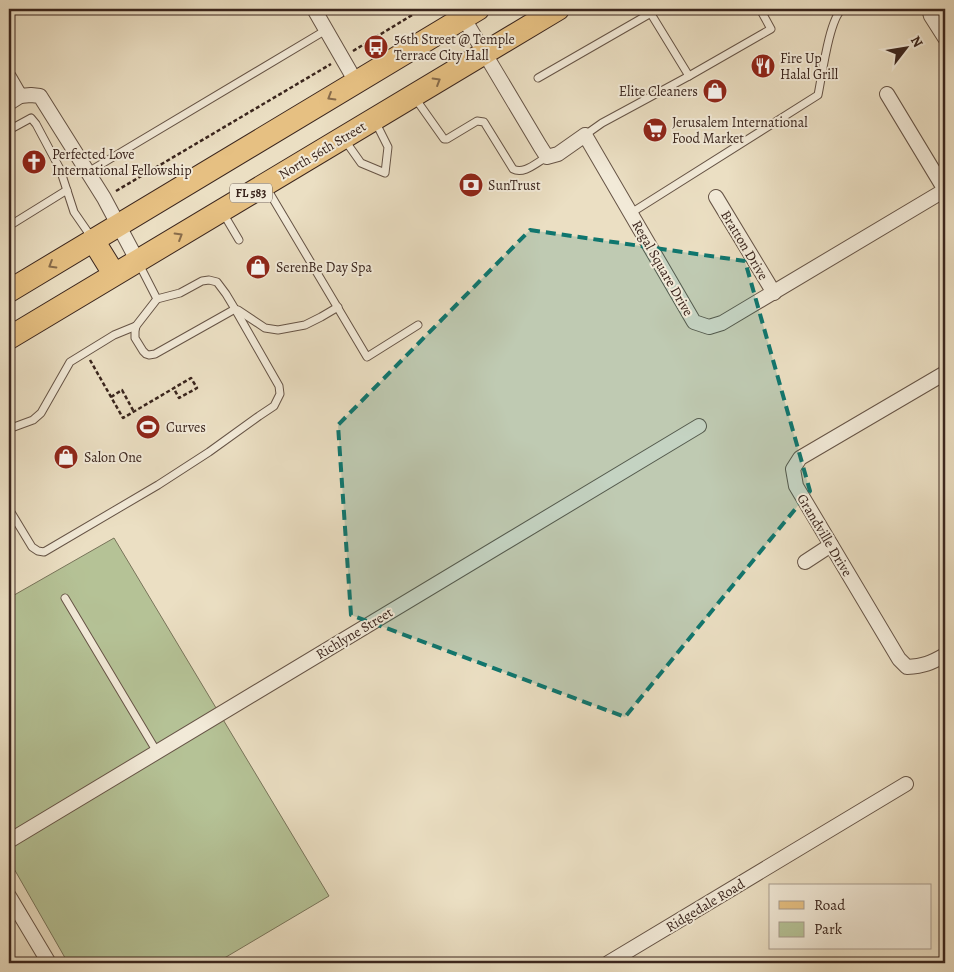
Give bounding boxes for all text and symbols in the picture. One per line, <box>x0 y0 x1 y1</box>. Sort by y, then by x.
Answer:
north arrow <box>882 22 932 72</box>
place label: 56th Street @ Temple Terrace City Hall <box>394 30 515 65</box>
text: N <box>906 32 927 51</box>
bus stop icon: 56th Street @ Temple Terrace City Hall <box>363 34 389 60</box>
place label: Fire Up Halal Grill <box>780 49 839 84</box>
restaurant icon: Fire Up Halal Grill <box>750 53 776 79</box>
one-way arrow <box>431 78 440 88</box>
shop icon: Elite Cleaners <box>702 78 728 104</box>
place label: Elite Cleaners <box>619 82 698 101</box>
one-way arrow <box>328 90 337 100</box>
place label: Jerusalem International Food Market <box>672 113 808 148</box>
street label: North 56th Street <box>275 117 370 184</box>
supermarket icon: Jerusalem International Food Market <box>642 117 668 143</box>
place label: Perfected Love International Fellowship <box>52 145 192 180</box>
church icon: Perfected Love International Fellowship <box>21 149 47 175</box>
bank icon: SunTrust <box>458 172 484 198</box>
place label: SunTrust <box>488 176 541 195</box>
road number: FL 583 <box>230 184 272 202</box>
street label: Bratton Drive <box>716 207 773 284</box>
street label: Regal Square Drive <box>627 217 698 320</box>
one-way arrow <box>173 232 182 242</box>
shop icon: SerenBe Day Spa <box>245 254 271 280</box>
place label: SerenBe Day Spa <box>276 258 372 277</box>
one-way arrow <box>48 259 57 269</box>
sports icon: Curves <box>135 414 161 440</box>
place label: Curves <box>166 418 206 437</box>
shop icon: Salon One <box>53 444 79 470</box>
place label: Salon One <box>84 448 142 467</box>
street label: Grandville Drive <box>792 490 857 580</box>
street label: Richlyne Street <box>312 603 397 664</box>
street label: Ridgedale Road <box>662 874 749 936</box>
legend <box>769 884 932 950</box>
text: Road <box>814 895 846 915</box>
text: Park <box>814 919 843 939</box>

